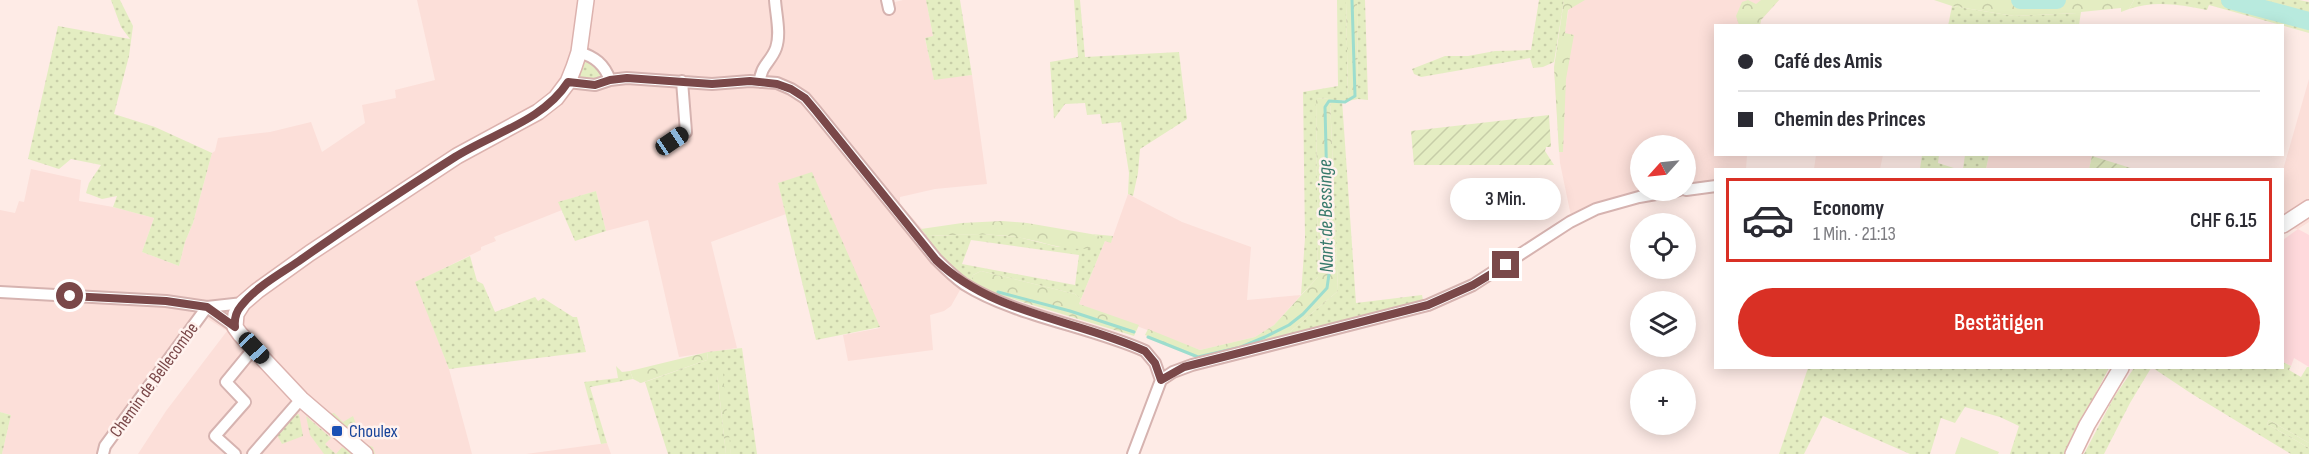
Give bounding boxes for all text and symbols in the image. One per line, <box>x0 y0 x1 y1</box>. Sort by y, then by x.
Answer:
text: Café des Amis <box>1774 48 1883 75</box>
text: Chemin des Princes <box>1774 106 1926 133</box>
car <box>652 123 692 159</box>
north arrow <box>1630 135 1696 201</box>
map controls <box>1630 135 1696 435</box>
water label: Nant de Bessinge <box>1313 159 1339 273</box>
callout: 3 Min. <box>1450 178 1562 220</box>
text: 3 Min. <box>1485 187 1526 211</box>
icon: car <box>1741 193 1795 247</box>
text: Economy <box>1813 195 1884 222</box>
text: CHF 6.15 <box>2190 207 2257 234</box>
button: locate <box>1630 213 1696 279</box>
text: 1 Min. · 21:13 <box>1813 222 1896 246</box>
route end <box>1492 251 1519 278</box>
route start <box>56 282 83 309</box>
button: Bestätigen <box>1738 288 2260 357</box>
button: layers <box>1630 291 1696 357</box>
street label: Chemin de Bellecombe <box>105 318 203 442</box>
car <box>235 329 273 367</box>
button: + <box>1630 369 1696 435</box>
place label: Choulex <box>349 421 398 442</box>
marker: Choulex <box>330 424 344 438</box>

